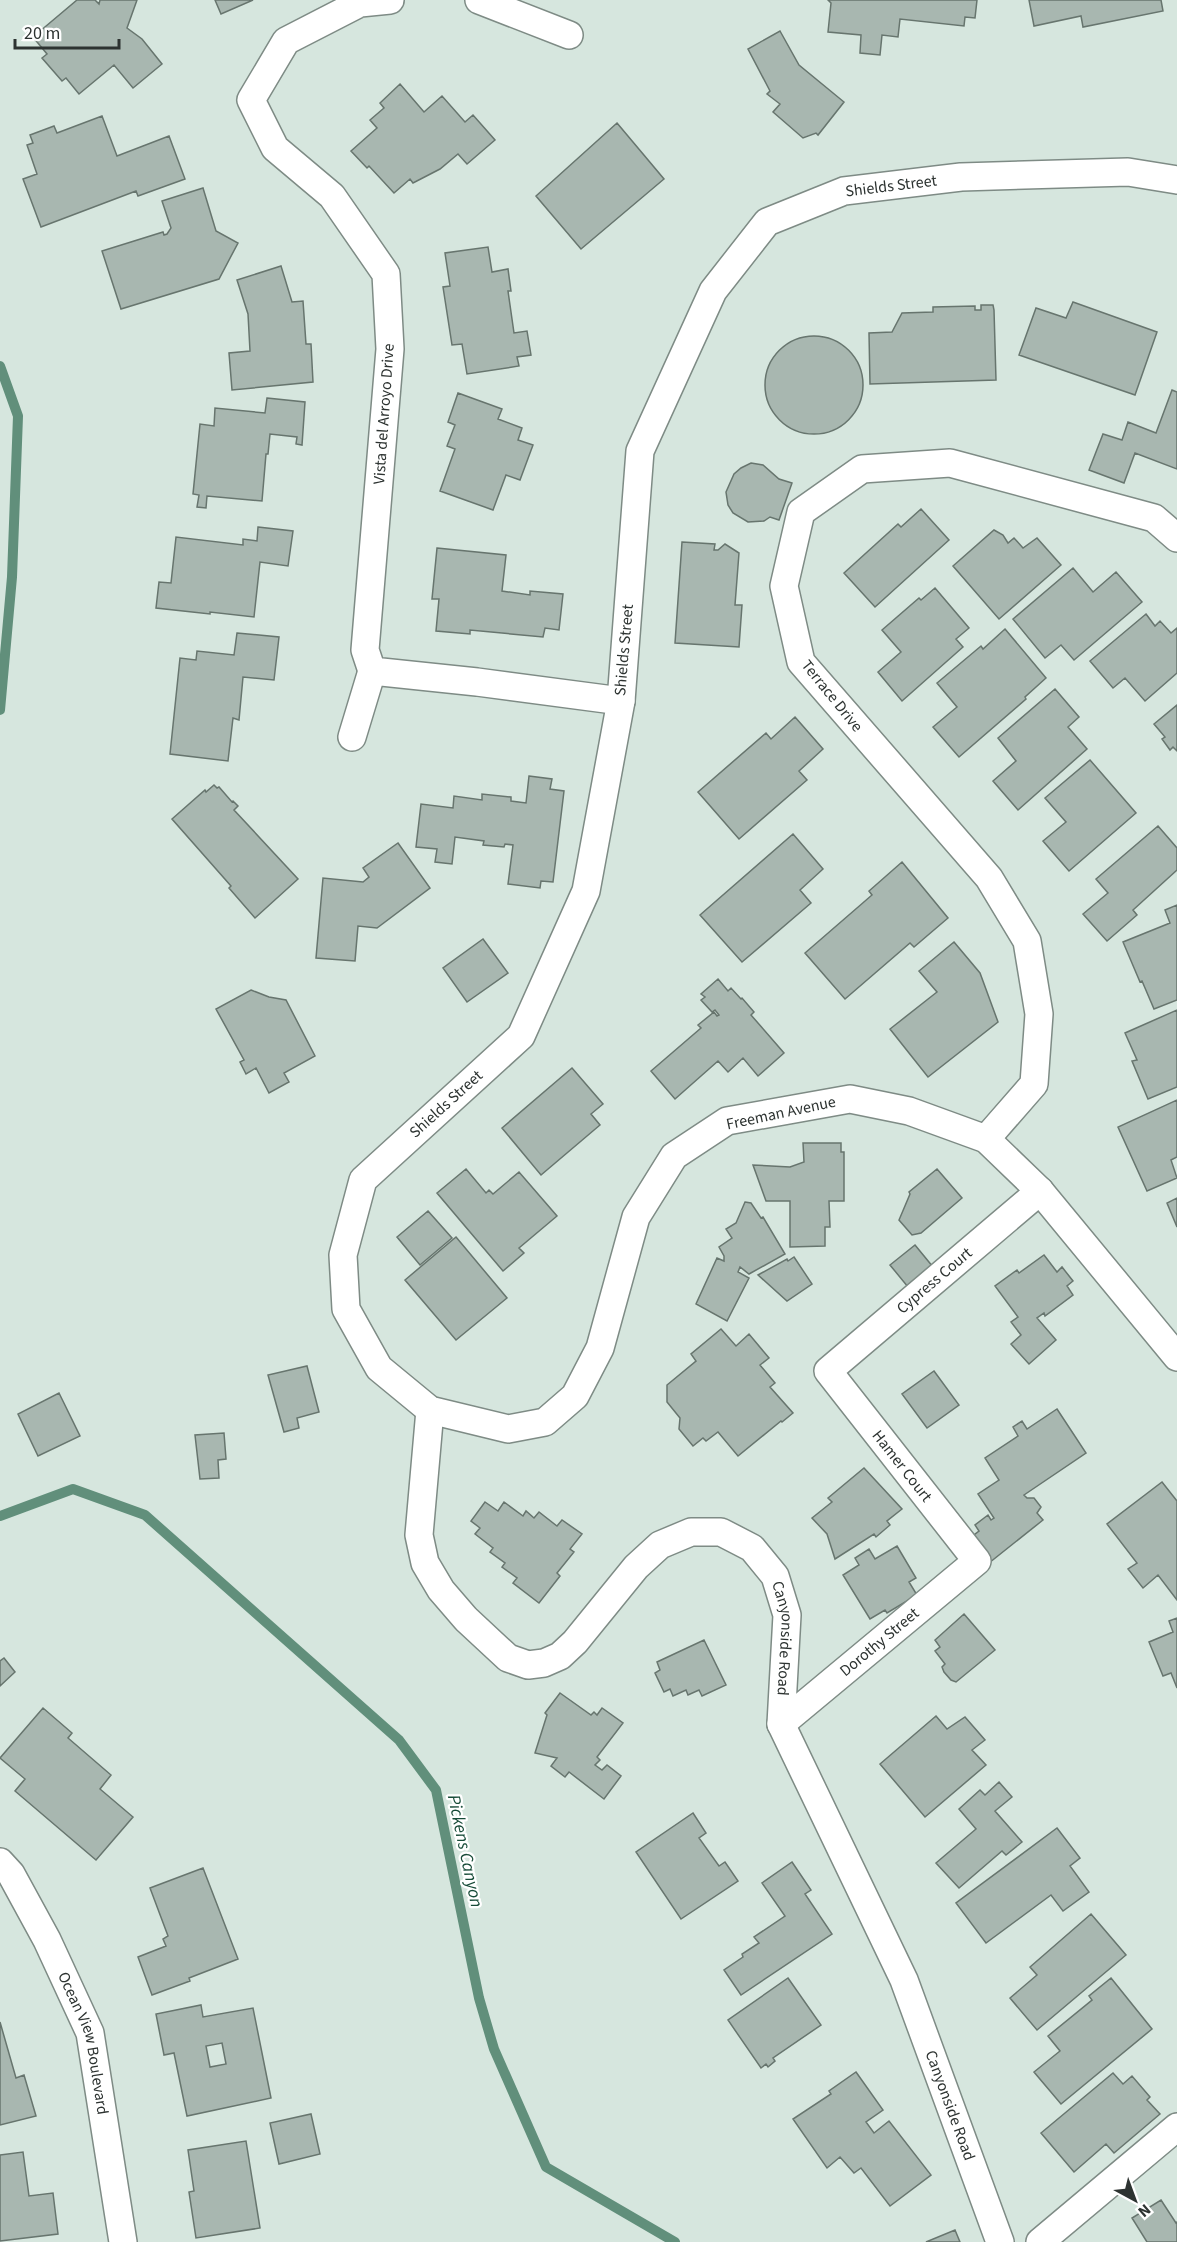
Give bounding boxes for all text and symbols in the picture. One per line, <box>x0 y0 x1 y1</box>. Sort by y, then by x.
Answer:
scale bar <box>15 12 118 50</box>
text: 20 m <box>24 21 60 46</box>
street label: Shields Street <box>844 169 939 203</box>
street label: Vista del Arroyo Drive <box>368 343 400 485</box>
street label: Shields Street <box>609 603 639 697</box>
street label: Terrace Drive <box>796 655 868 737</box>
street label: Shields Street <box>404 1065 488 1143</box>
street label: Freeman Avenue <box>724 1091 838 1135</box>
street label: Cypress Court <box>892 1242 977 1319</box>
street label: Hamer Court <box>867 1425 937 1507</box>
street label: Canyonside Road <box>766 1578 798 1696</box>
street label: Dorothy Street <box>835 1602 924 1682</box>
water label: Pickens Canyon <box>441 1792 489 1910</box>
street label: Ocean View Boulevard <box>52 1968 114 2116</box>
street label: Canyonside Road <box>920 2047 980 2164</box>
north arrow <box>1105 2170 1165 2230</box>
text: N <box>1133 2199 1155 2222</box>

